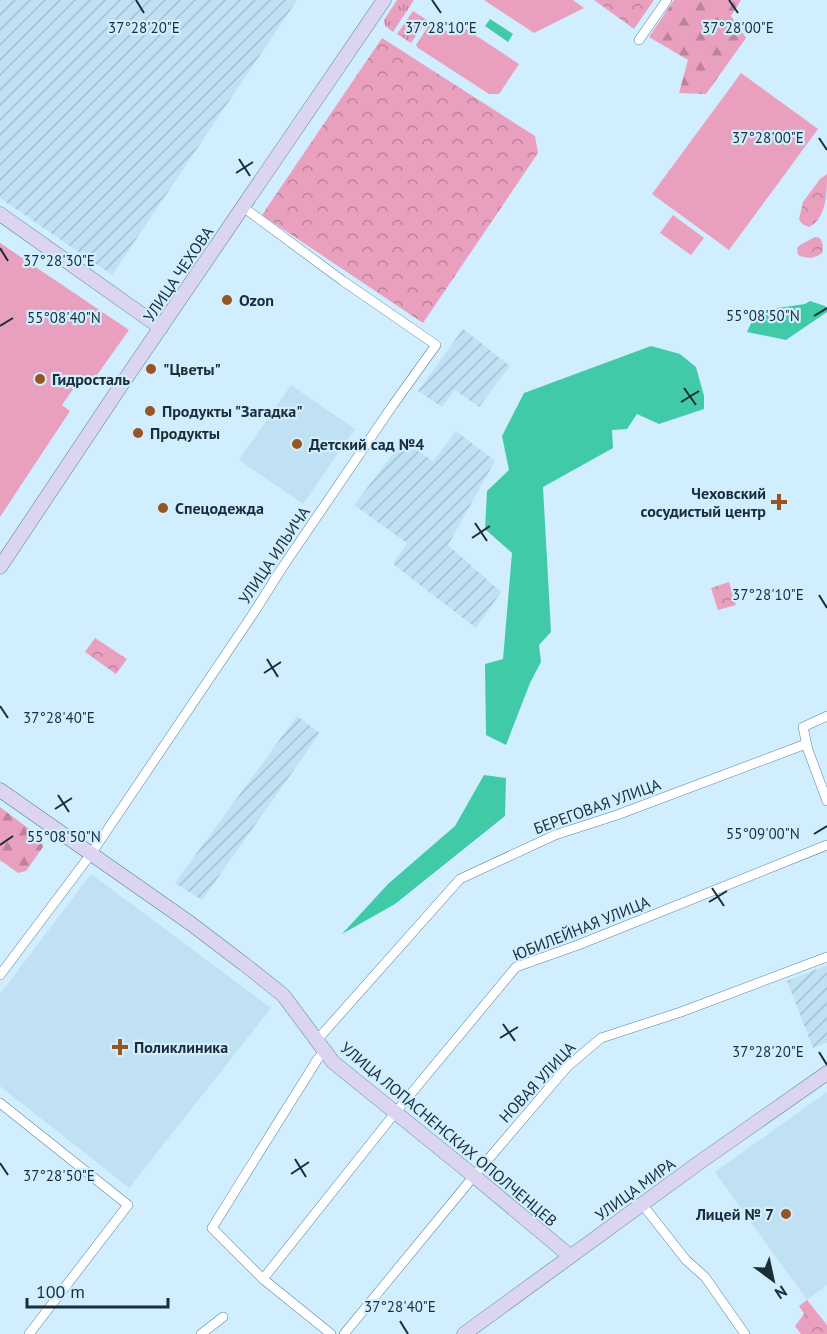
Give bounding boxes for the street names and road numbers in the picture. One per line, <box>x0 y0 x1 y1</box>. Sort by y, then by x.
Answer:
street label: УЛИЦА ЧЕХОВА <box>139 222 218 325</box>
street label: УЛИЦА ИЛЬИЧА <box>234 502 314 607</box>
street label: БЕРЕГОВАЯ УЛИЦА <box>531 774 664 838</box>
street label: ЮБИЛЕЙНАЯ УЛИЦА <box>510 891 653 965</box>
street label: УЛИЦА ЛОПАСНЕНСКИХ ОПОЛЧЕНЦЕВ <box>337 1037 561 1231</box>
street label: НОВАЯ УЛИЦА <box>495 1037 580 1126</box>
street label: УЛИЦА МИРА <box>591 1153 679 1225</box>

